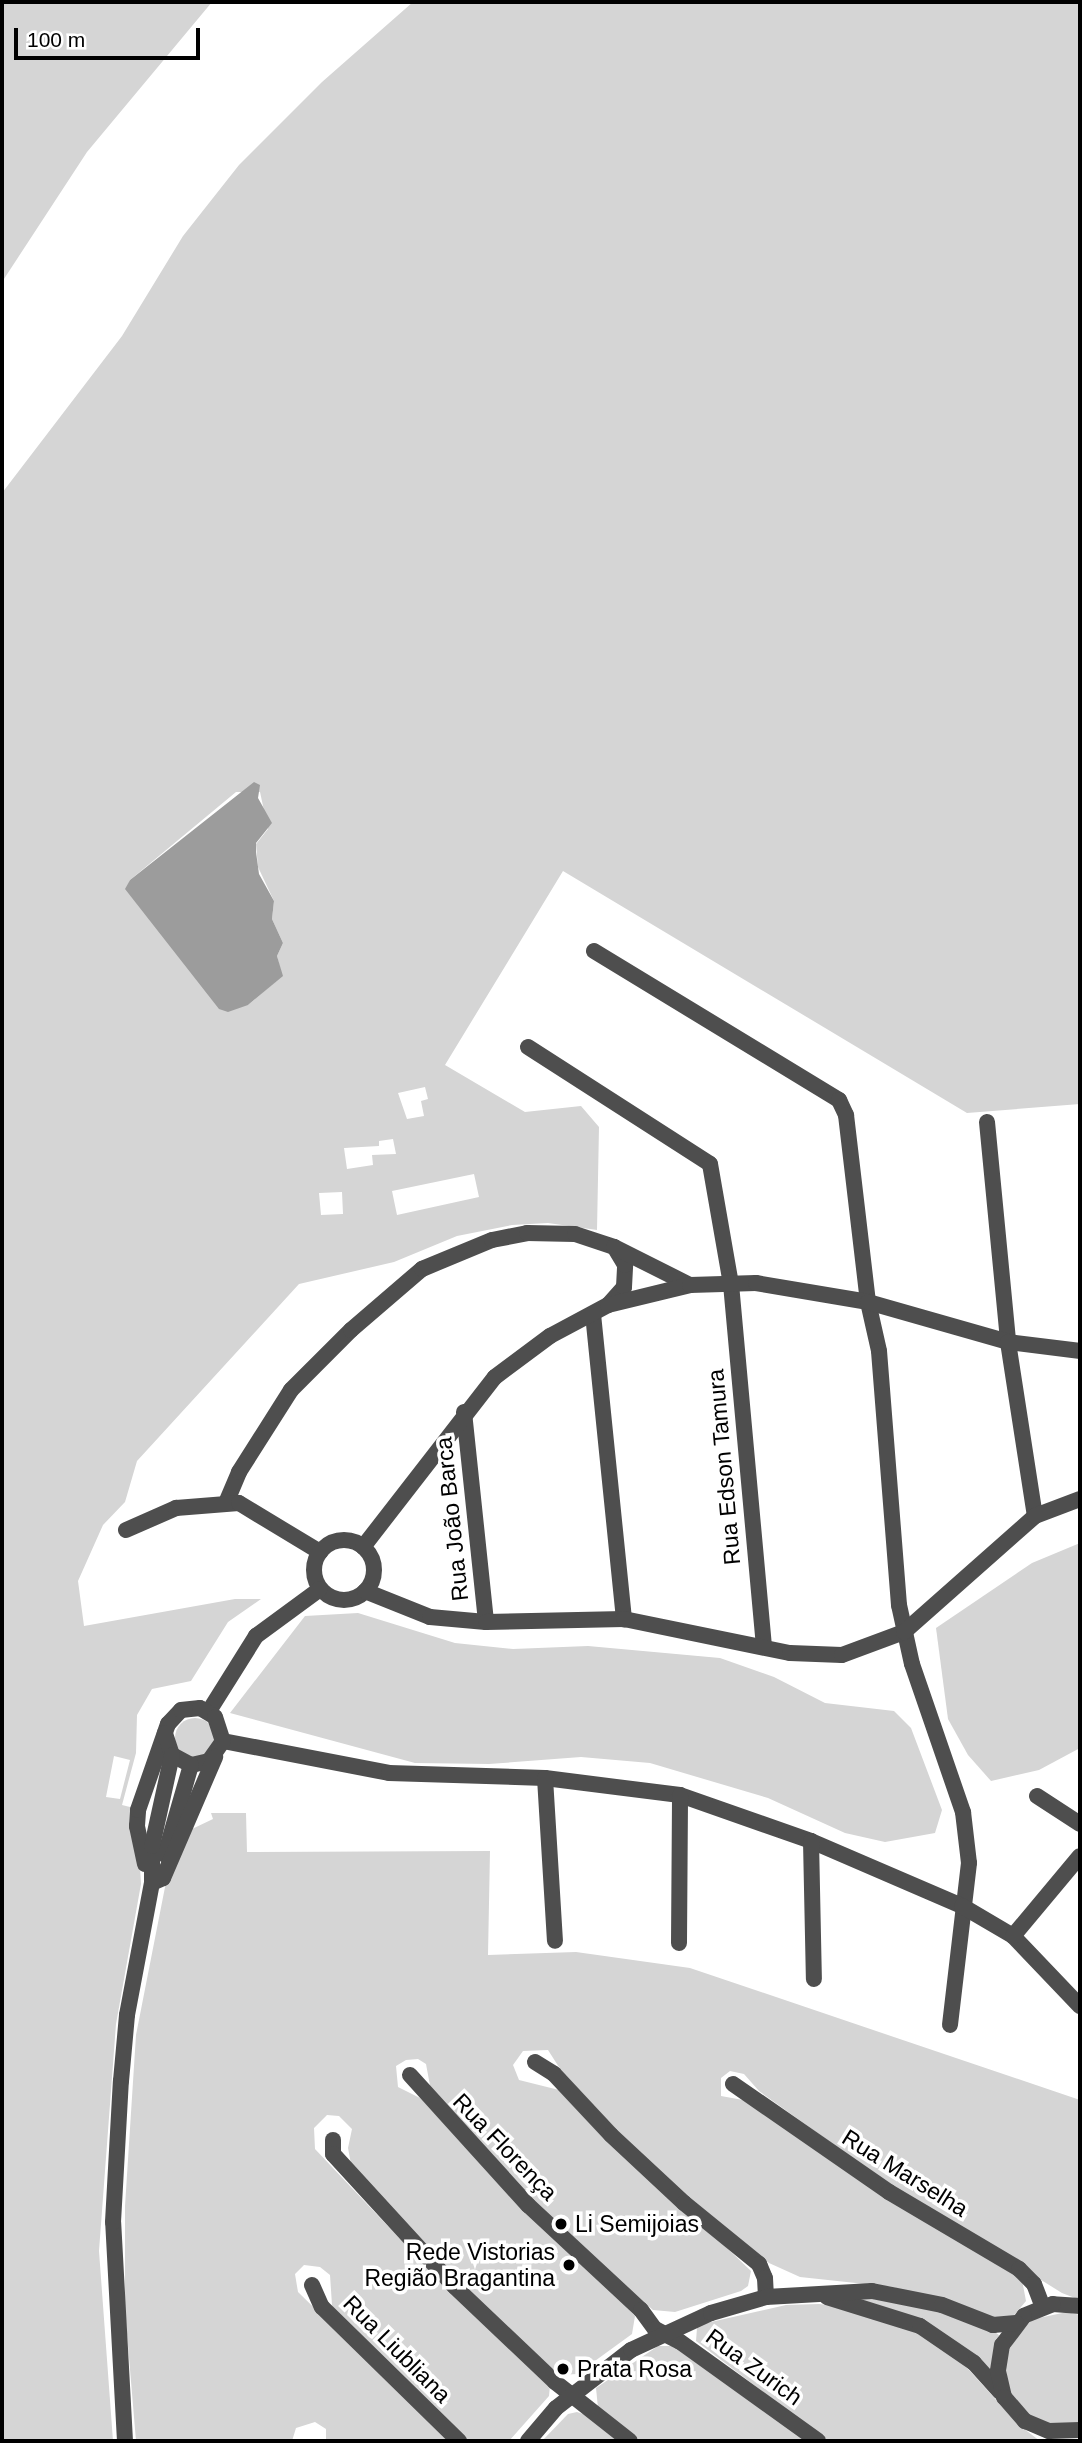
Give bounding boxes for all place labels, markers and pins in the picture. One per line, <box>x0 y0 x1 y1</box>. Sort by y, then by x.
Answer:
place label: Li Semijoias <box>575 2210 699 2238</box>
marker: Li Semijoias <box>553 2216 569 2232</box>
place label: Rede Vistorias Região Bragantina <box>364 2238 555 2292</box>
marker: Rede Vistorias Região Bragantina <box>561 2257 577 2273</box>
place label: Prata Rosa <box>577 2355 692 2383</box>
marker: Prata Rosa <box>555 2361 571 2377</box>

